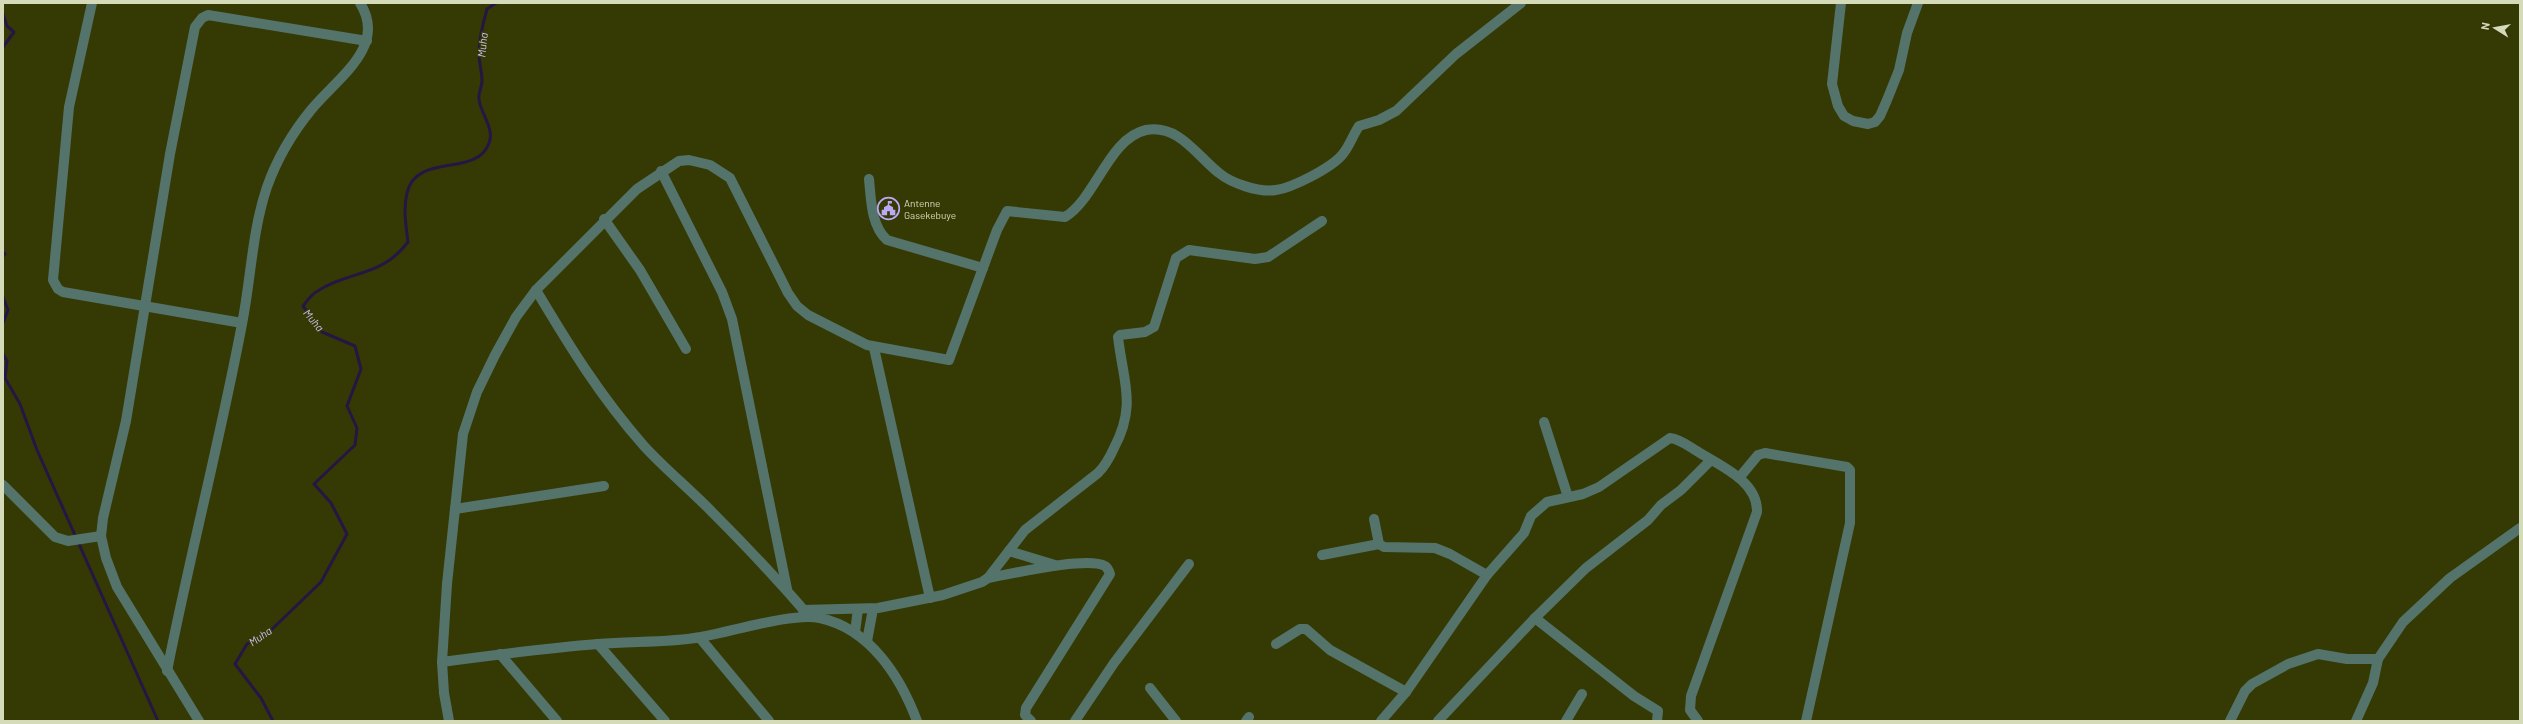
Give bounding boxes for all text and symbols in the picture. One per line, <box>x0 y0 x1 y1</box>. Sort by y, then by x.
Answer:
north arrow <box>2475 8 2515 48</box>
text: N <box>2478 21 2492 31</box>
water label: Muha <box>474 32 490 58</box>
public building icon: Antenne Gasekebuye <box>875 196 901 222</box>
place label: Antenne Gasekebuye <box>904 197 956 221</box>
water label: Muha <box>301 306 327 334</box>
water label: Muha <box>246 624 274 648</box>

